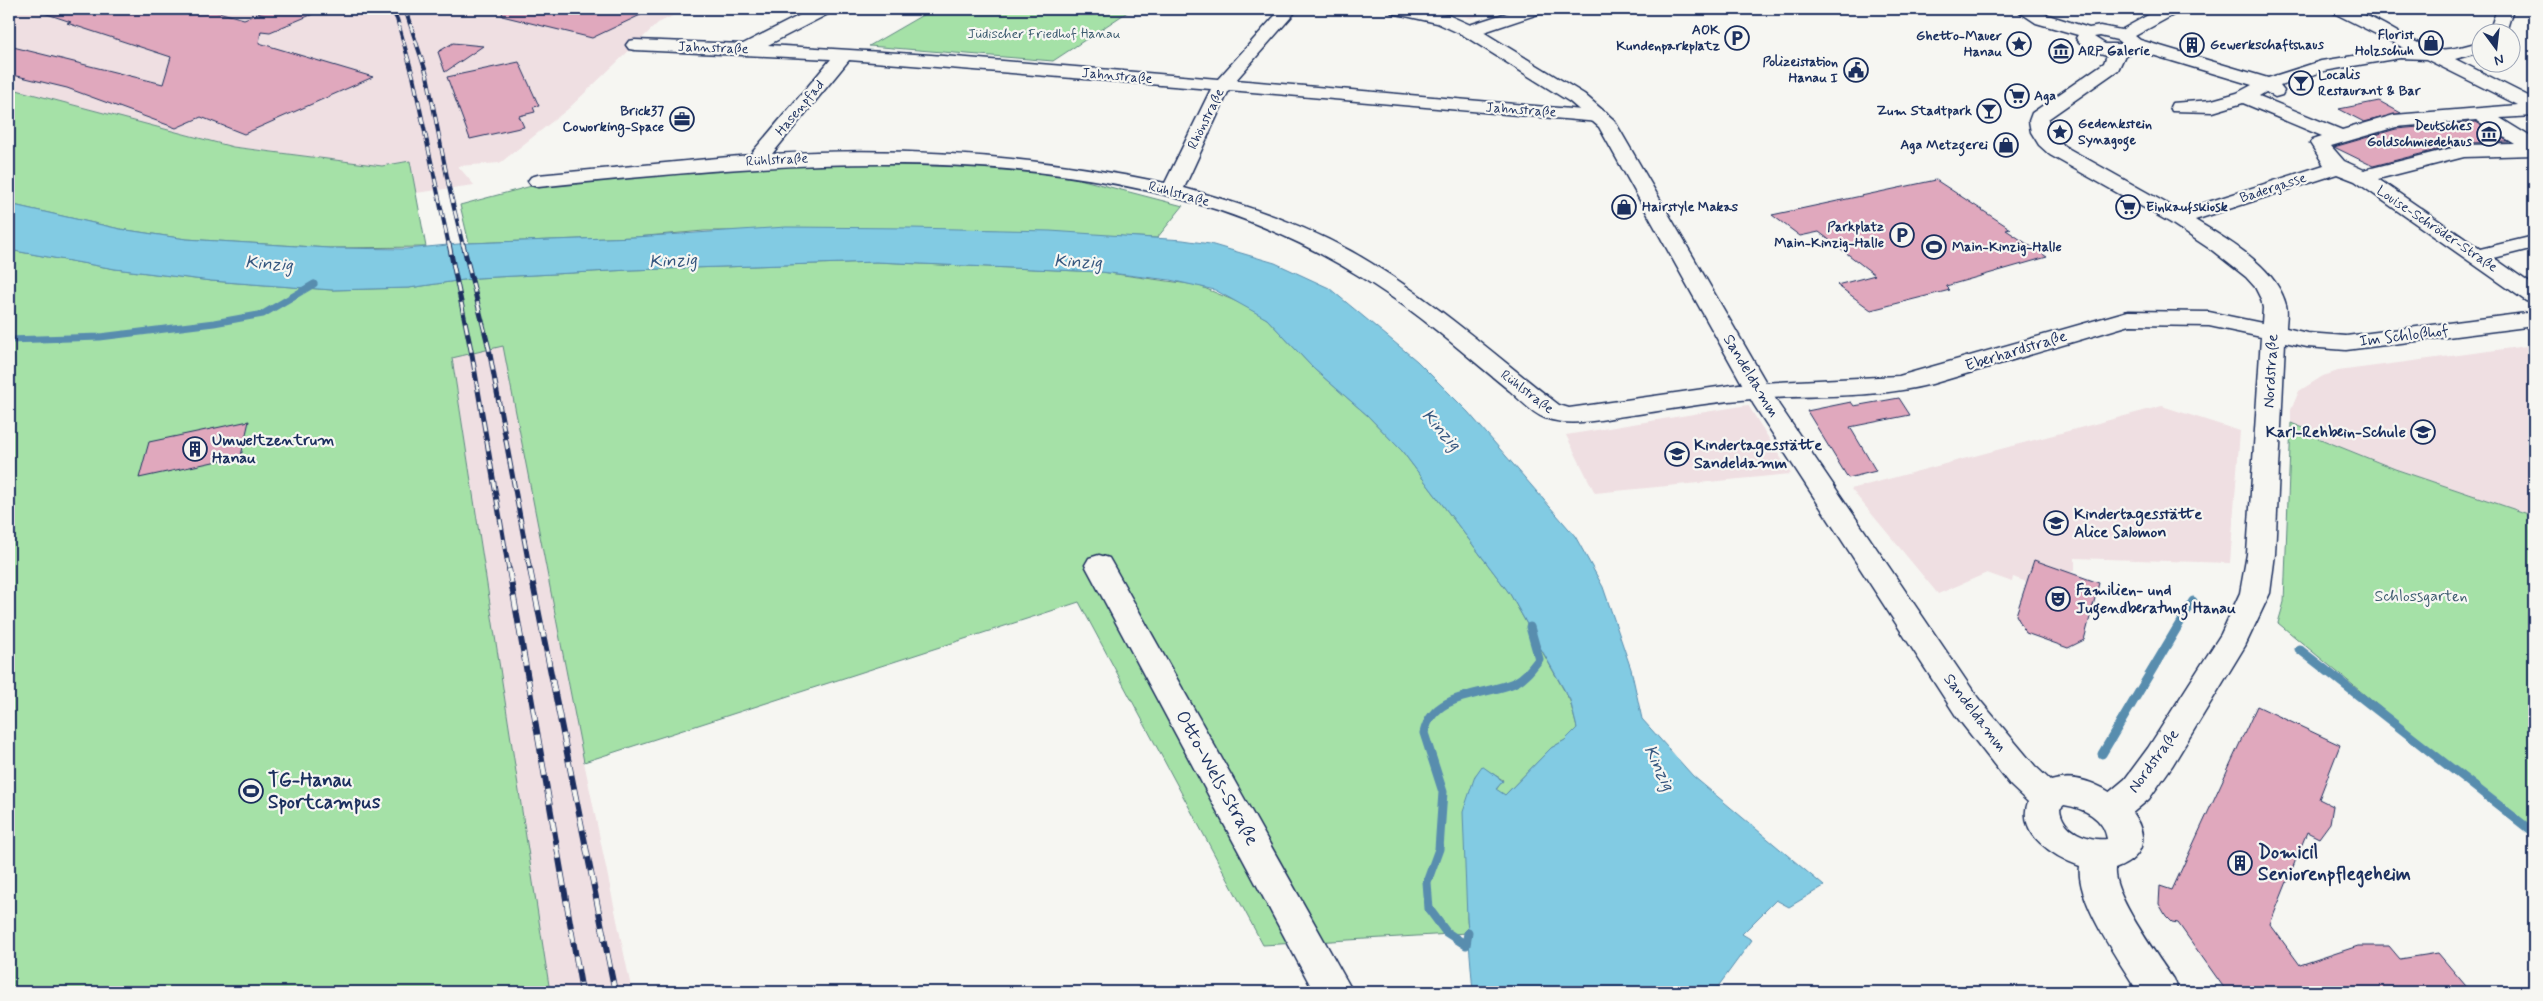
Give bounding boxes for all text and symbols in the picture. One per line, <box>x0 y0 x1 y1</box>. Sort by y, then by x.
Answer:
place label: AOK Kundenparkplatz <box>1616 21 1721 55</box>
north arrow <box>2470 22 2520 72</box>
park label: Jüdischer Friedhof Hanau <box>967 25 1121 43</box>
parking icon: AOK Kundenparkplatz <box>1724 25 1750 51</box>
place label: Florist Holzschuh <box>2355 26 2414 60</box>
place label: Ghetto-Mauer Hanau <box>1916 27 2002 61</box>
shop icon: Florist Holzschuh <box>2418 30 2444 56</box>
place icon: Ghetto-Mauer Hanau <box>2006 31 2032 57</box>
building icon: Gewerkschaftshaus <box>2179 32 2205 58</box>
place label: Gewerkschaftshaus <box>2210 36 2325 54</box>
street label: Jahnstraße <box>677 38 749 58</box>
museum icon: ARP Galerie <box>2048 38 2074 64</box>
place label: ARP Galerie <box>2078 42 2150 60</box>
text: N <box>2492 50 2506 69</box>
place label: Polizeistation Hanau I <box>1762 53 1839 87</box>
public building icon: Polizeistation Hanau I <box>1843 57 1869 83</box>
street label: Jahnstraße <box>1081 64 1153 88</box>
place label: Localis Restaurant & Bar <box>2318 66 2422 100</box>
bar icon: Localis Restaurant & Bar <box>2288 70 2314 96</box>
street label: Hasenpfad <box>771 76 829 140</box>
supermarket icon: Aga <box>2004 83 2030 109</box>
street label: Rhönstraße <box>1183 85 1229 153</box>
place label: Aga <box>2034 87 2056 106</box>
bar icon: Zum Stadtpark <box>1976 98 2002 124</box>
street label: Jahnstraße <box>1485 99 1557 121</box>
place label: Brick37 Coworking-Space <box>563 102 664 138</box>
place label: Zum Stadtpark <box>1877 102 1972 120</box>
office icon: Brick37 Coworking-Space <box>669 106 695 132</box>
place label: Gedenkstein Synagoge <box>2078 115 2152 152</box>
place label: Deutsches Goldschmiedehaus <box>2367 117 2473 151</box>
place icon: Gedenkstein Synagoge <box>2047 119 2073 145</box>
museum icon: Deutsches Goldschmiedehaus <box>2476 121 2502 147</box>
shop icon: Aga Metzgerei <box>1993 132 2019 158</box>
place label: Aga Metzgerei <box>1900 136 1988 157</box>
street label: Rühlstraße <box>745 149 809 171</box>
street label: Badergasse <box>2237 169 2309 207</box>
street label: Rühlstraße <box>1147 177 1212 211</box>
street label: Louise-Schröder-Straße <box>2373 182 2501 276</box>
shop icon: Hairstyle Makas <box>1611 194 1637 220</box>
supermarket icon: Einkaufskiosk <box>2115 194 2141 220</box>
place label: Hairstyle Makas <box>1642 198 1739 216</box>
place label: Einkaufskiosk <box>2146 198 2228 216</box>
place label: Parkplatz Main-Kinzig-Halle <box>1774 218 1884 253</box>
parking icon: Parkplatz Main-Kinzig-Halle <box>1889 222 1915 248</box>
sports icon: Main-Kinzig-Halle <box>1921 234 1947 260</box>
place label: Main-Kinzig-Halle <box>1952 238 2062 257</box>
water label: Kinzig <box>648 248 699 274</box>
water label: Kinzig <box>1054 249 1104 275</box>
water label: Kinzig <box>244 250 295 278</box>
street label: Im Schloßhof <box>2358 320 2450 352</box>
street label: Eberhardstraße <box>1963 326 2070 376</box>
street label: Sandeldamm <box>1718 331 1784 421</box>
street label: Nordstraße <box>2259 333 2283 409</box>
street label: Rühlstraße <box>1497 366 1557 418</box>
water label: Kinzig <box>1416 404 1467 457</box>
school or university icon: Karl-Rehbein-Schule <box>2410 419 2436 445</box>
place label: Karl-Rehbein-Schule <box>2266 422 2406 443</box>
place label: Umweltzentrum Hanau <box>212 430 334 469</box>
place label: Kindertagesstätte Sandeldamm <box>1694 435 1822 474</box>
building icon: Umweltzentrum Hanau <box>182 436 208 462</box>
school or university icon: Kindertagesstätte Sandeldamm <box>1664 441 1690 467</box>
place label: Kindertagesstätte Alice Salomon <box>2074 504 2202 543</box>
school or university icon: Kindertagesstätte Alice Salomon <box>2043 510 2069 536</box>
place label: Familien- und Jugendberatung Hanau <box>2076 580 2236 621</box>
theatre icon: Familien- und Jugendberatung Hanau <box>2045 586 2071 612</box>
park label: Schlossgarten <box>2374 586 2468 607</box>
street label: Sandeldamm <box>1939 669 2011 757</box>
street label: Otto-Wels-Straße <box>1169 706 1265 850</box>
street label: Nordstraße <box>2124 725 2184 797</box>
water label: Kinzig <box>1638 741 1681 796</box>
place label: TG-Hanau Sportcampus <box>268 768 381 815</box>
sports icon: TG-Hanau Sportcampus <box>238 778 264 804</box>
place label: Domicil Seniorenpflegeheim <box>2258 840 2411 888</box>
building icon: Domicil Seniorenpflegeheim <box>2227 850 2253 876</box>

